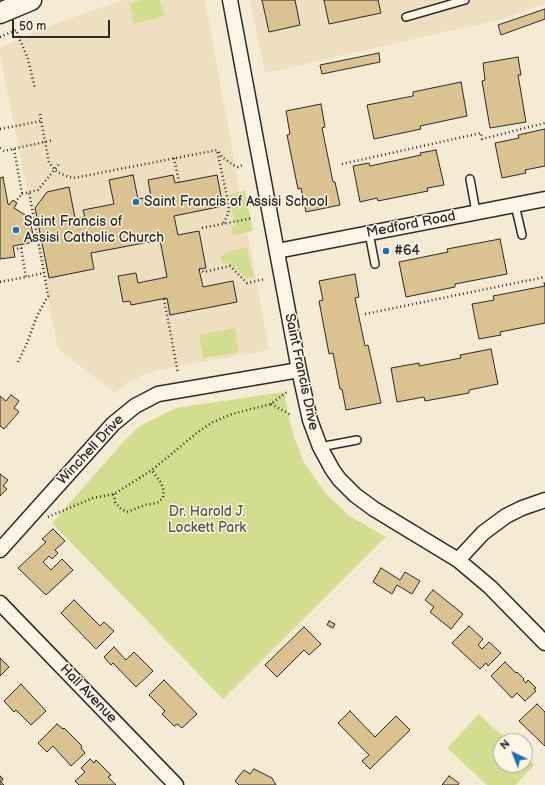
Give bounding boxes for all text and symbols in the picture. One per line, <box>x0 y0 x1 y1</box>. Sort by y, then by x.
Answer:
scale bar <box>14 12 112 38</box>
text: 50 m <box>19 19 46 34</box>
place label: Saint Francis of Assisi School <box>144 194 328 210</box>
marker: Saint Francis of Assisi School <box>131 197 141 207</box>
street label: Medford Road <box>365 208 457 242</box>
place label: Saint Francis of Assisi Catholic Church <box>24 214 164 246</box>
marker: Saint Francis of Assisi Catholic Church <box>11 225 21 235</box>
place label: #64 <box>394 243 420 259</box>
marker: #64 <box>381 246 391 256</box>
street label: Saint Francis Drive <box>280 312 322 432</box>
street label: Winchell Drive <box>54 411 128 489</box>
park label: Dr. Harold J. Lockett Park <box>168 504 246 536</box>
street label: Hall Avenue <box>56 661 120 727</box>
north arrow <box>493 733 533 773</box>
text: N <box>498 737 513 752</box>

